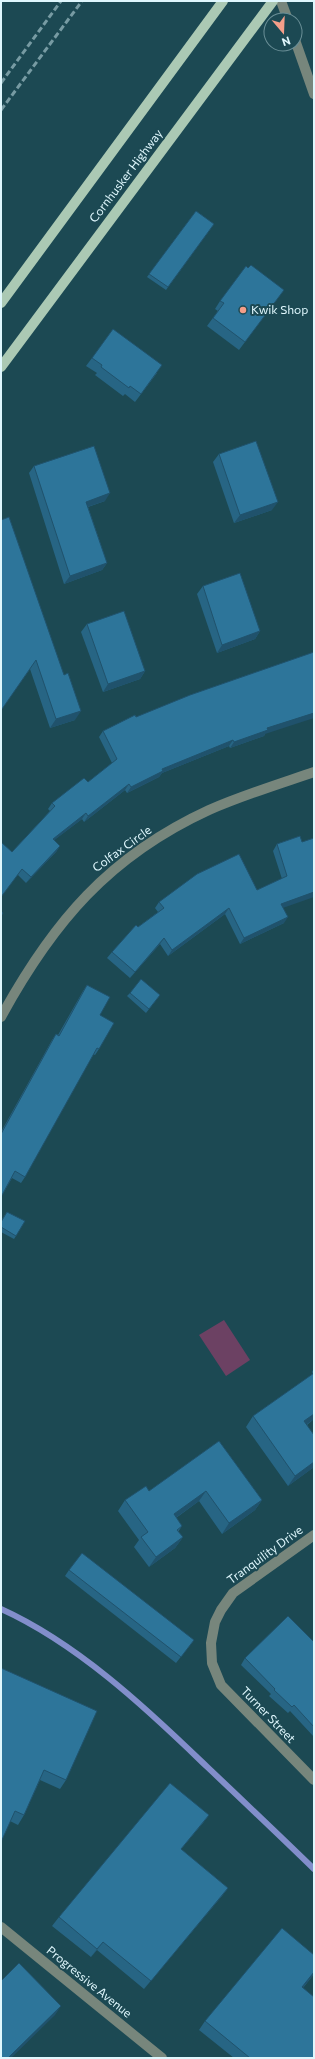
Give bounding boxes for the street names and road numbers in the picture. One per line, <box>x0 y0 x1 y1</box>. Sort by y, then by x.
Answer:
street label: Cornhusker Highway <box>86 126 165 225</box>
street label: Colfax Circle <box>89 822 154 874</box>
street label: Tranquility Drive <box>224 1522 305 1586</box>
street label: Turner Street <box>239 1683 299 1745</box>
street label: Progressive Avenue <box>44 1943 135 2020</box>

